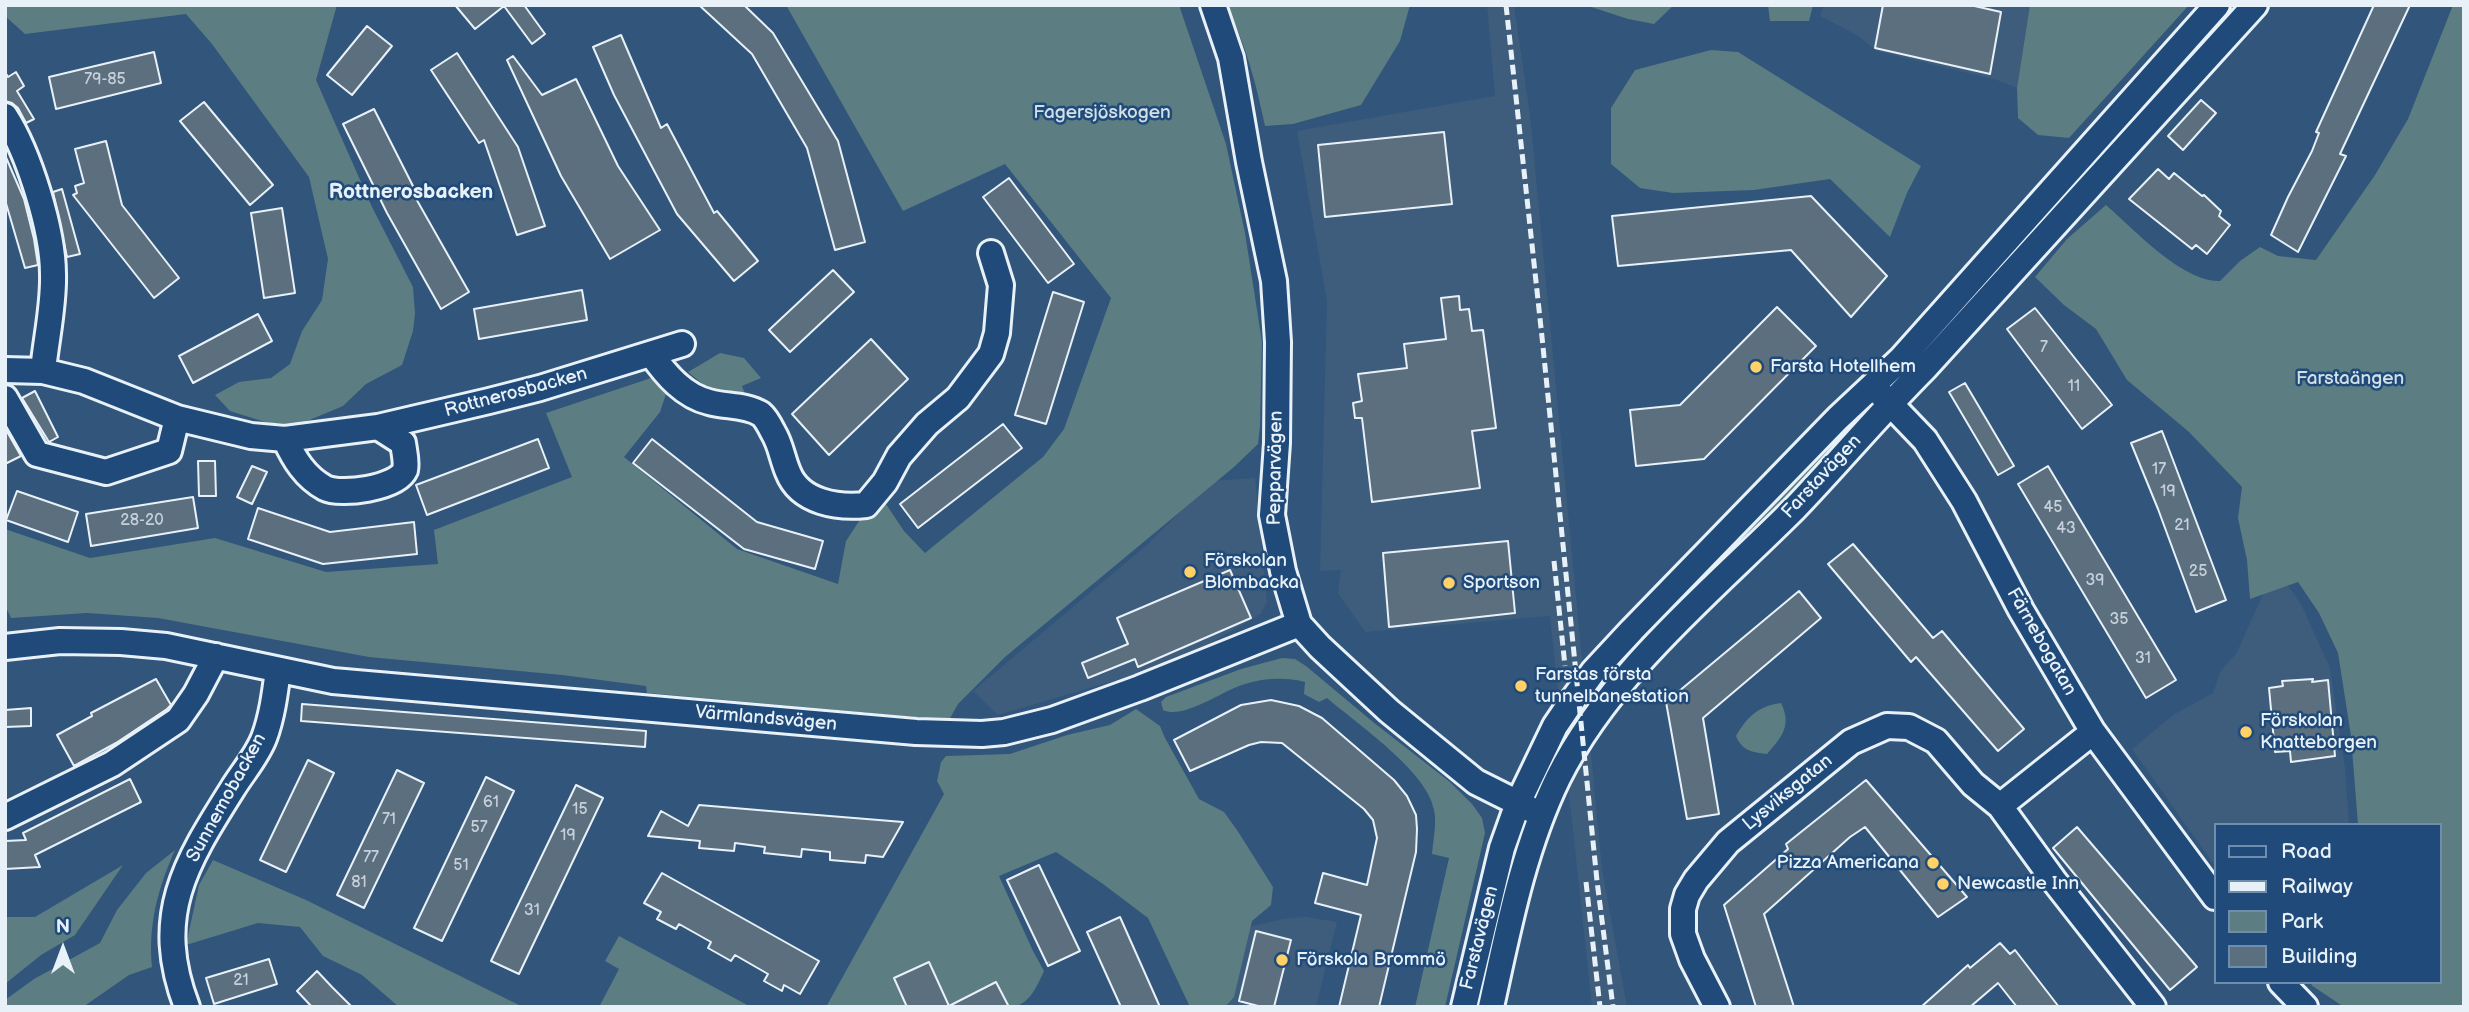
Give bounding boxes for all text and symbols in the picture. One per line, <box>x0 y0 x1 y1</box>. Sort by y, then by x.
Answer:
house number: 79-85 <box>84 70 126 90</box>
park label: Fagersjöskogen <box>1033 102 1171 124</box>
district label: Rottnerosbacken <box>329 180 493 206</box>
house number: 7 <box>2040 338 2048 358</box>
place label: Farsta Hotellhem <box>1770 356 1916 378</box>
marker: Farsta Hotellhem <box>1748 359 1764 375</box>
street label: Rottnerosbacken <box>442 363 590 423</box>
park label: Farstaängen <box>2296 368 2404 390</box>
house number: 11 <box>2068 377 2080 397</box>
street label: Pepparvägen <box>1264 410 1288 526</box>
street label: Farstavägen <box>1777 430 1867 524</box>
house number: 17 <box>2152 460 2166 480</box>
house number: 19 <box>2160 482 2176 502</box>
house number: 45 <box>2044 498 2062 518</box>
house number: 28-20 <box>120 511 164 531</box>
house number: 21 <box>2174 516 2190 536</box>
house number: 43 <box>2056 519 2076 539</box>
place label: Förskolan Blombacka <box>1204 550 1299 594</box>
house number: 25 <box>2189 562 2207 582</box>
marker: Förskolan Blombacka <box>1182 564 1198 580</box>
house number: 39 <box>2085 571 2105 591</box>
place label: Sportson <box>1463 572 1540 594</box>
marker: Sportson <box>1441 575 1457 591</box>
street label: Färnebogatan <box>2001 584 2081 700</box>
house number: 35 <box>2109 610 2129 630</box>
house number: 31 <box>2135 649 2151 669</box>
place label: Farstas första tunnelbanestation <box>1535 664 1689 708</box>
marker: Farstas första tunnelbanestation <box>1513 678 1529 694</box>
street label: Värmlandsvägen <box>694 701 838 737</box>
place label: Förskolan Knatteborgen <box>2260 710 2377 754</box>
marker: Förskolan Knatteborgen <box>2238 724 2254 740</box>
street label: Sunnemobacken <box>182 730 272 866</box>
street label: Lysviksgatan <box>1739 750 1837 836</box>
house number: 61 <box>483 793 499 813</box>
house number: 15 <box>572 800 588 820</box>
house number: 71 <box>382 810 396 830</box>
house number: 57 <box>470 818 488 838</box>
legend <box>2214 823 2441 984</box>
house number: 19 <box>560 826 576 846</box>
text: Road <box>2281 839 2332 864</box>
house number: 77 <box>363 848 379 868</box>
place label: Pizza Americana <box>1777 852 1919 874</box>
marker: Pizza Americana <box>1925 855 1941 871</box>
house number: 51 <box>453 856 469 876</box>
house number: 81 <box>351 873 367 893</box>
place label: Newcastle Inn <box>1957 873 2079 895</box>
text: Railway <box>2281 874 2353 899</box>
marker: Newcastle Inn <box>1935 876 1951 892</box>
street label: Farstavägen <box>1456 884 1504 992</box>
house number: 31 <box>524 901 540 921</box>
text: Park <box>2281 909 2323 934</box>
north arrow <box>28 914 98 984</box>
text: N <box>56 916 70 939</box>
text: Building <box>2281 944 2357 969</box>
place label: Förskola Brommö <box>1296 949 1446 971</box>
marker: Förskola Brommö <box>1274 952 1290 968</box>
house number: 21 <box>233 971 249 991</box>

